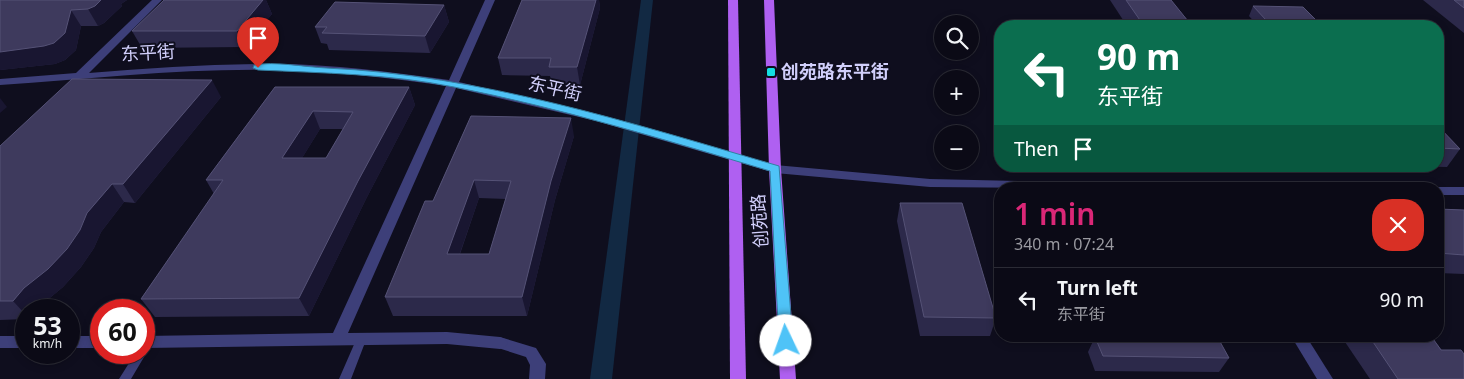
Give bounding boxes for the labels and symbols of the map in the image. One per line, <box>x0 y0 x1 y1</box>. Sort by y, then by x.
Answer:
pin <box>237 17 279 68</box>
street label: 东平街 <box>120 39 176 65</box>
place label: 创苑路东平街 <box>781 59 889 83</box>
marker: 创苑路东平街 <box>765 66 777 78</box>
street label: 东平街 <box>526 70 584 106</box>
street label: 创苑路 <box>745 193 773 249</box>
speed limit sign: 60 <box>90 299 155 364</box>
position arrow <box>759 314 811 366</box>

